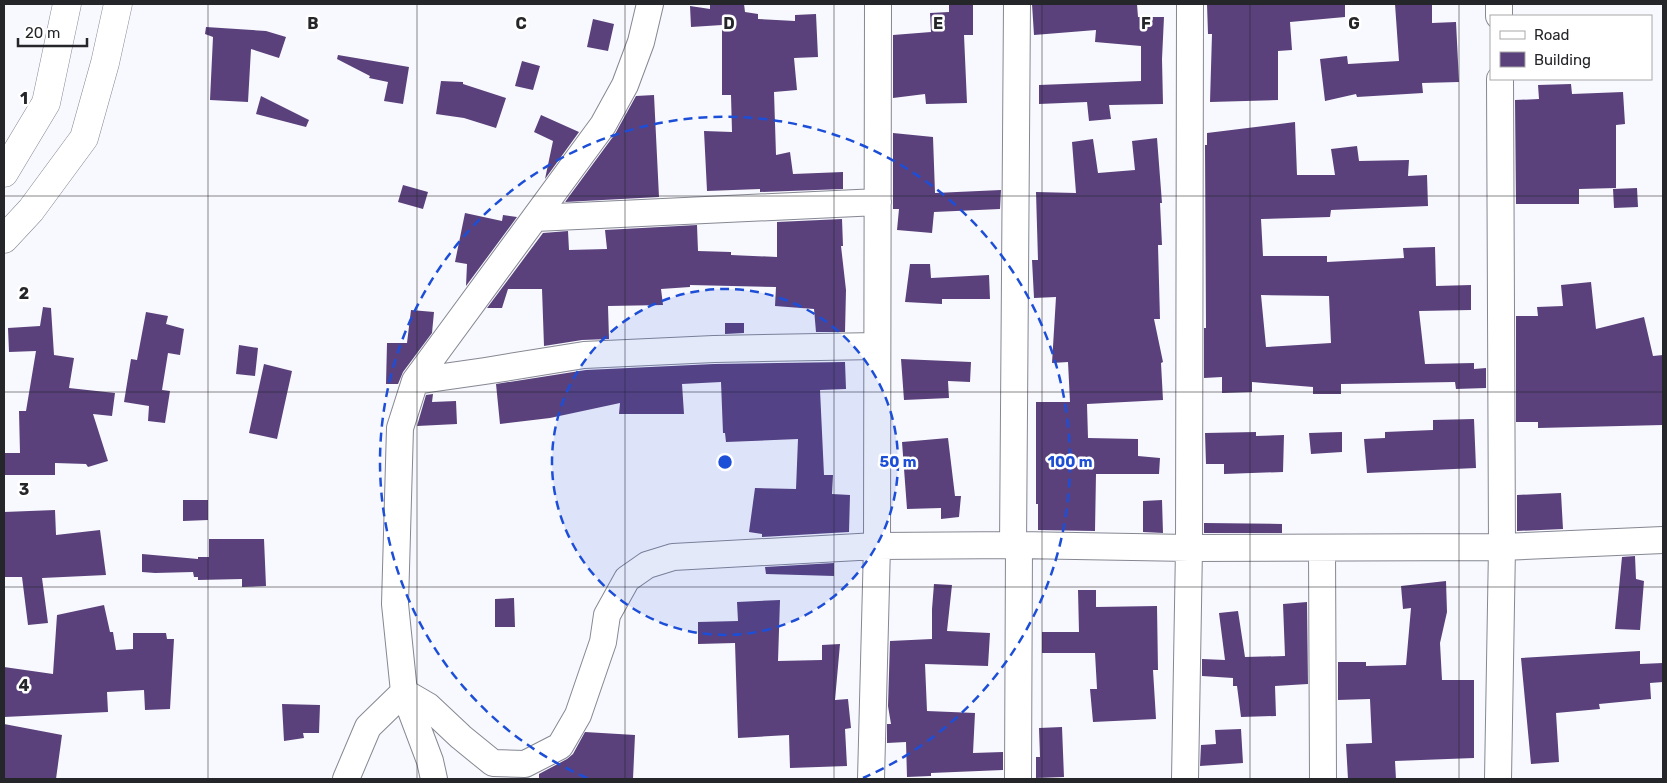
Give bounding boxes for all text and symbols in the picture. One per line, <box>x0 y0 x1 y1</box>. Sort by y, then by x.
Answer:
text: B <box>307 14 319 33</box>
text: C <box>515 14 527 33</box>
text: D <box>723 14 735 33</box>
text: E <box>933 14 943 33</box>
text: F <box>1141 14 1151 33</box>
text: G <box>1348 14 1360 33</box>
scale bar <box>18 15 86 47</box>
legend <box>1490 15 1652 80</box>
text: 20 m <box>25 24 60 42</box>
text: Road <box>1534 26 1570 44</box>
text: Building <box>1534 51 1591 69</box>
text: 1 <box>20 89 28 108</box>
text: 2 <box>19 284 29 303</box>
centre of rings <box>716 453 734 471</box>
text: 50 m <box>880 453 916 471</box>
text: 100 m <box>1048 453 1092 471</box>
text: 3 <box>19 480 29 499</box>
text: 4 <box>19 676 30 695</box>

